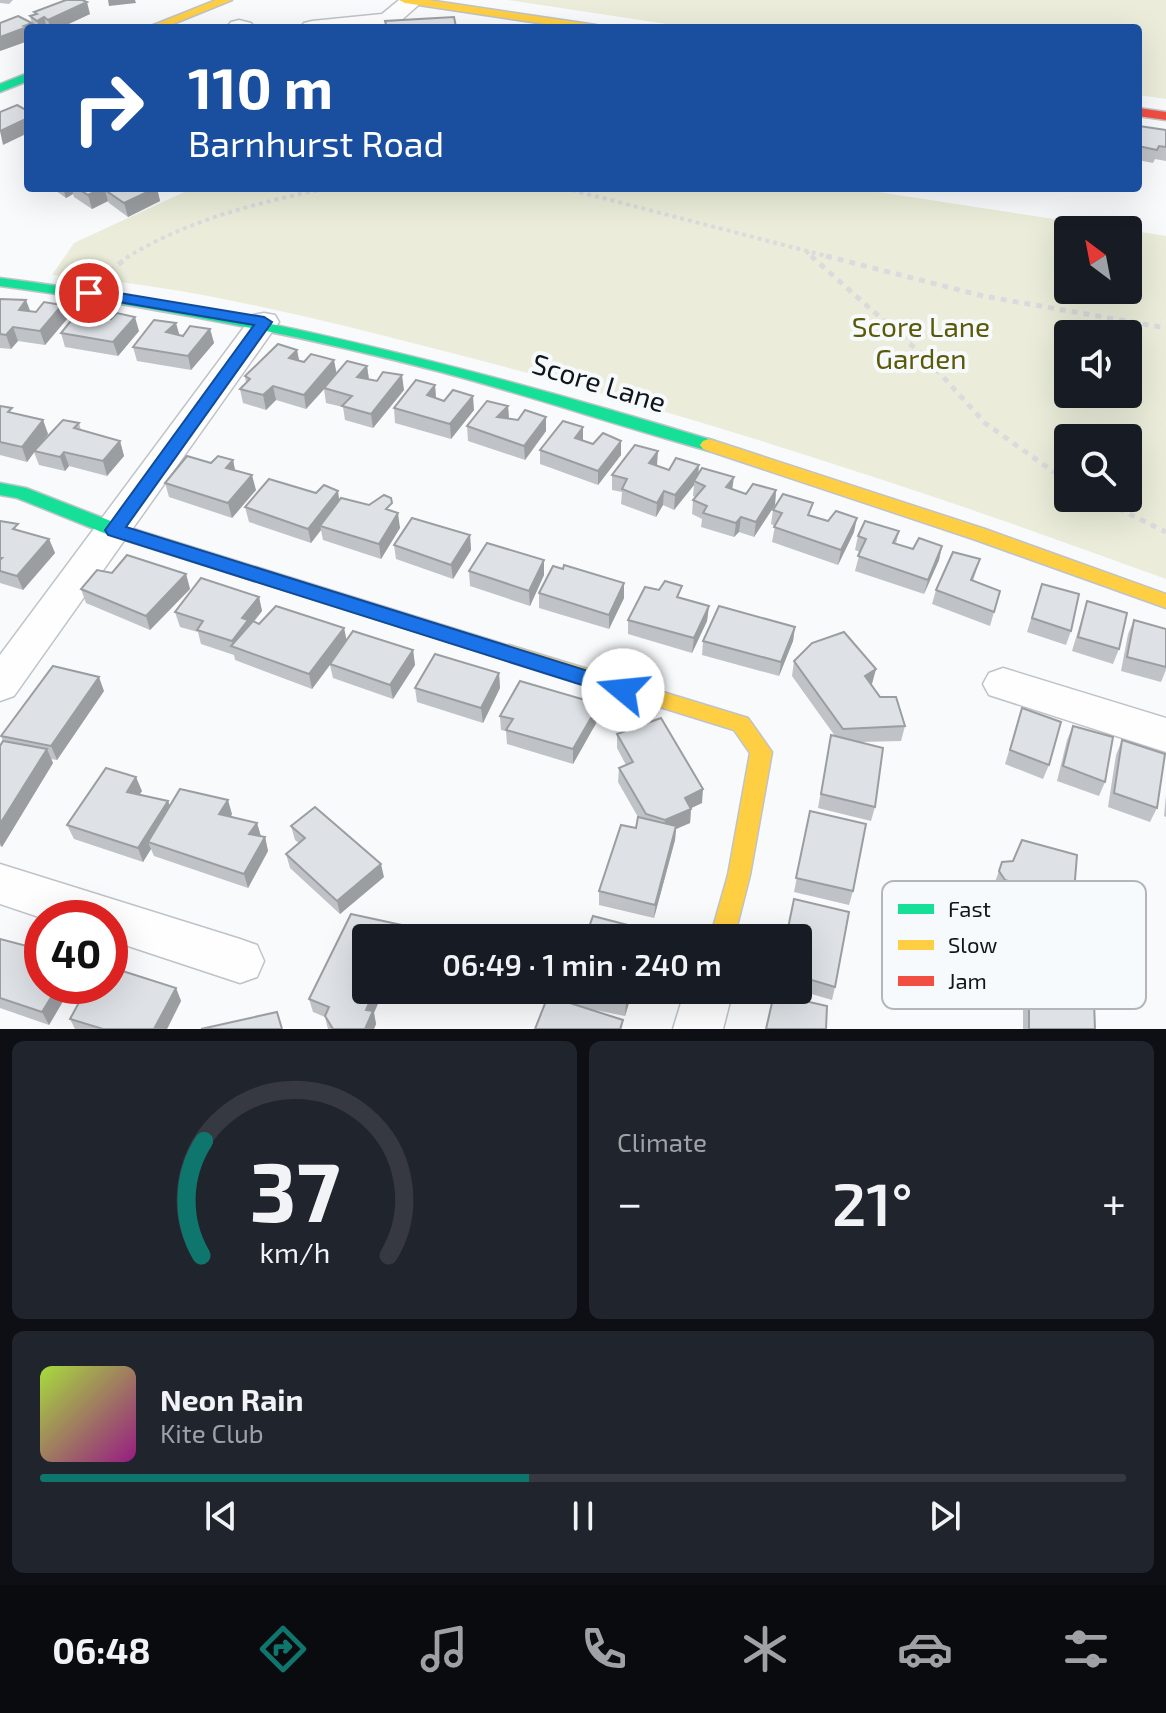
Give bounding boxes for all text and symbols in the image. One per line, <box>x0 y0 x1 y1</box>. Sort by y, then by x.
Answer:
text: 110 m <box>188 53 333 120</box>
icon: right <box>56 56 160 160</box>
text: Barnhurst Road <box>188 121 444 164</box>
north arrow <box>1054 216 1142 304</box>
map controls <box>1054 216 1142 512</box>
pin <box>55 259 123 327</box>
icon: arrive <box>67 271 111 315</box>
park label: Score Lane Garden <box>852 309 990 375</box>
button: sound <box>1054 320 1142 408</box>
street label: Score Lane <box>528 346 670 419</box>
button: search <box>1054 424 1142 512</box>
position arrow <box>581 648 665 732</box>
legend <box>882 881 1146 1009</box>
text: Fast <box>948 895 991 921</box>
speed limit sign: 40 <box>24 900 128 1004</box>
text: Slow <box>948 931 997 957</box>
text: 06:49 · 1 min · 240 m <box>442 946 722 982</box>
text: Jam <box>948 967 987 993</box>
text: Climate <box>617 1126 707 1157</box>
text: 37 <box>249 1139 340 1239</box>
text: 21° <box>832 1166 913 1238</box>
text: − <box>617 1175 643 1228</box>
text: + <box>1102 1175 1126 1228</box>
text: km/h <box>259 1234 330 1269</box>
text: Neon Rain <box>160 1381 304 1417</box>
text: Kite Club <box>160 1417 264 1448</box>
icon: previous <box>199 1494 243 1538</box>
icon: pause <box>561 1494 605 1538</box>
icon: next <box>923 1494 967 1538</box>
icon: directions <box>255 1621 311 1677</box>
icon: music <box>416 1621 472 1677</box>
icon: phone <box>576 1621 632 1677</box>
icon: climate <box>737 1621 793 1677</box>
icon: car <box>897 1621 953 1677</box>
icon: filters <box>1058 1621 1114 1677</box>
text: 06:48 <box>52 1628 151 1671</box>

